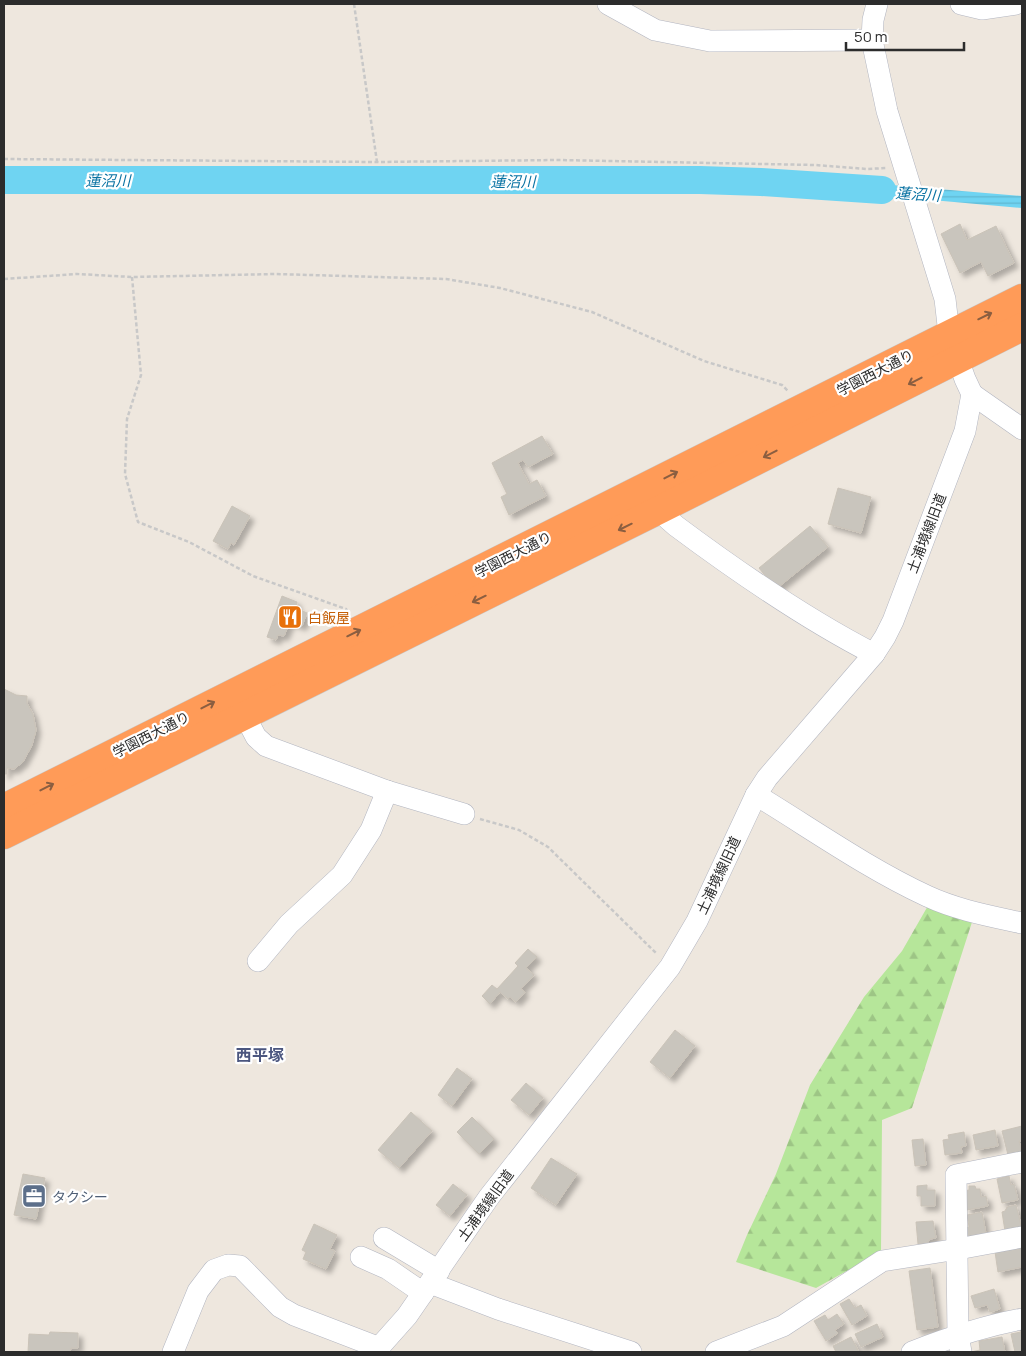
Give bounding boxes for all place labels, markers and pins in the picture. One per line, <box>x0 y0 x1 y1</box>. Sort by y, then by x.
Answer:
restaurant icon: 白飯屋 <box>277 604 303 630</box>
place label: 白飯屋 <box>308 608 350 627</box>
office icon: タクシー <box>21 1183 47 1209</box>
place label: タクシー <box>52 1187 108 1206</box>

